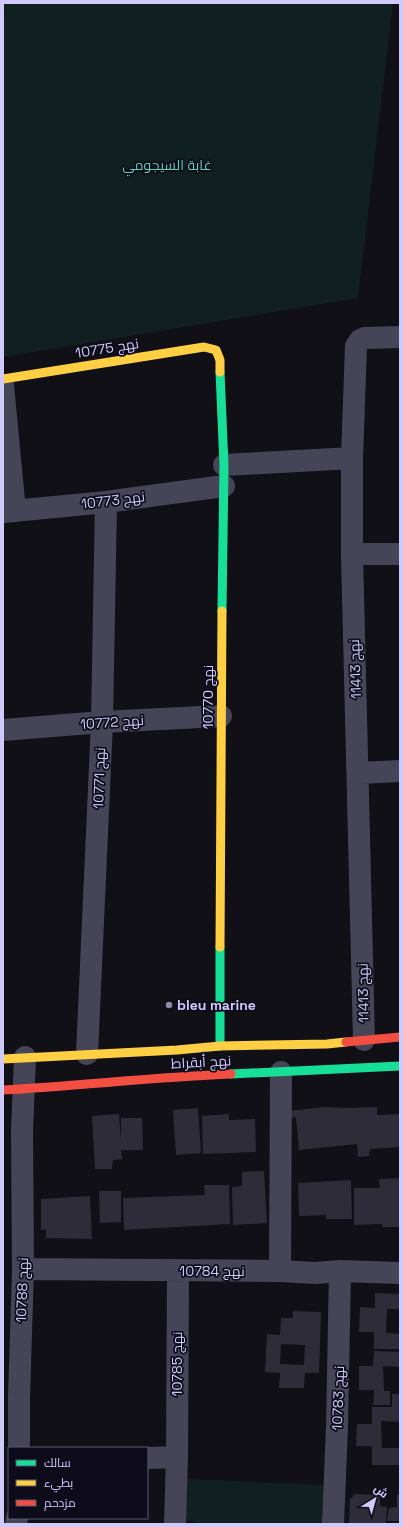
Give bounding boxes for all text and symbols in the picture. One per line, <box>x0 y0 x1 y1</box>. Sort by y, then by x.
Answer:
park label: غابة السيجومي <box>122 156 212 177</box>
street label: نهج 10775 <box>74 334 140 362</box>
street label: نهج 10773 <box>80 487 146 513</box>
street label: نهج 11413 <box>345 639 365 699</box>
street label: نهج 10770 <box>199 665 217 729</box>
street label: نهج 10772 <box>79 711 145 733</box>
street label: نهج 10771 <box>89 747 109 809</box>
street label: نهج 11413 <box>353 963 373 1023</box>
place label: bleu marine <box>177 996 256 1014</box>
marker: bleu marine <box>164 1000 174 1010</box>
street label: نهج أبقراط <box>170 1051 232 1073</box>
street label: نهج 10788 <box>12 1257 32 1323</box>
street label: نهج 10784 <box>179 1262 245 1280</box>
street label: نهج 10785 <box>168 1332 186 1396</box>
street label: نهج 10783 <box>328 1365 348 1431</box>
legend <box>8 1447 148 1519</box>
text: سالك <box>44 1455 71 1471</box>
text: بطيء <box>44 1475 73 1493</box>
north arrow <box>355 1479 395 1519</box>
text: ش <box>371 1481 391 1501</box>
text: مزدحم <box>44 1495 76 1511</box>

